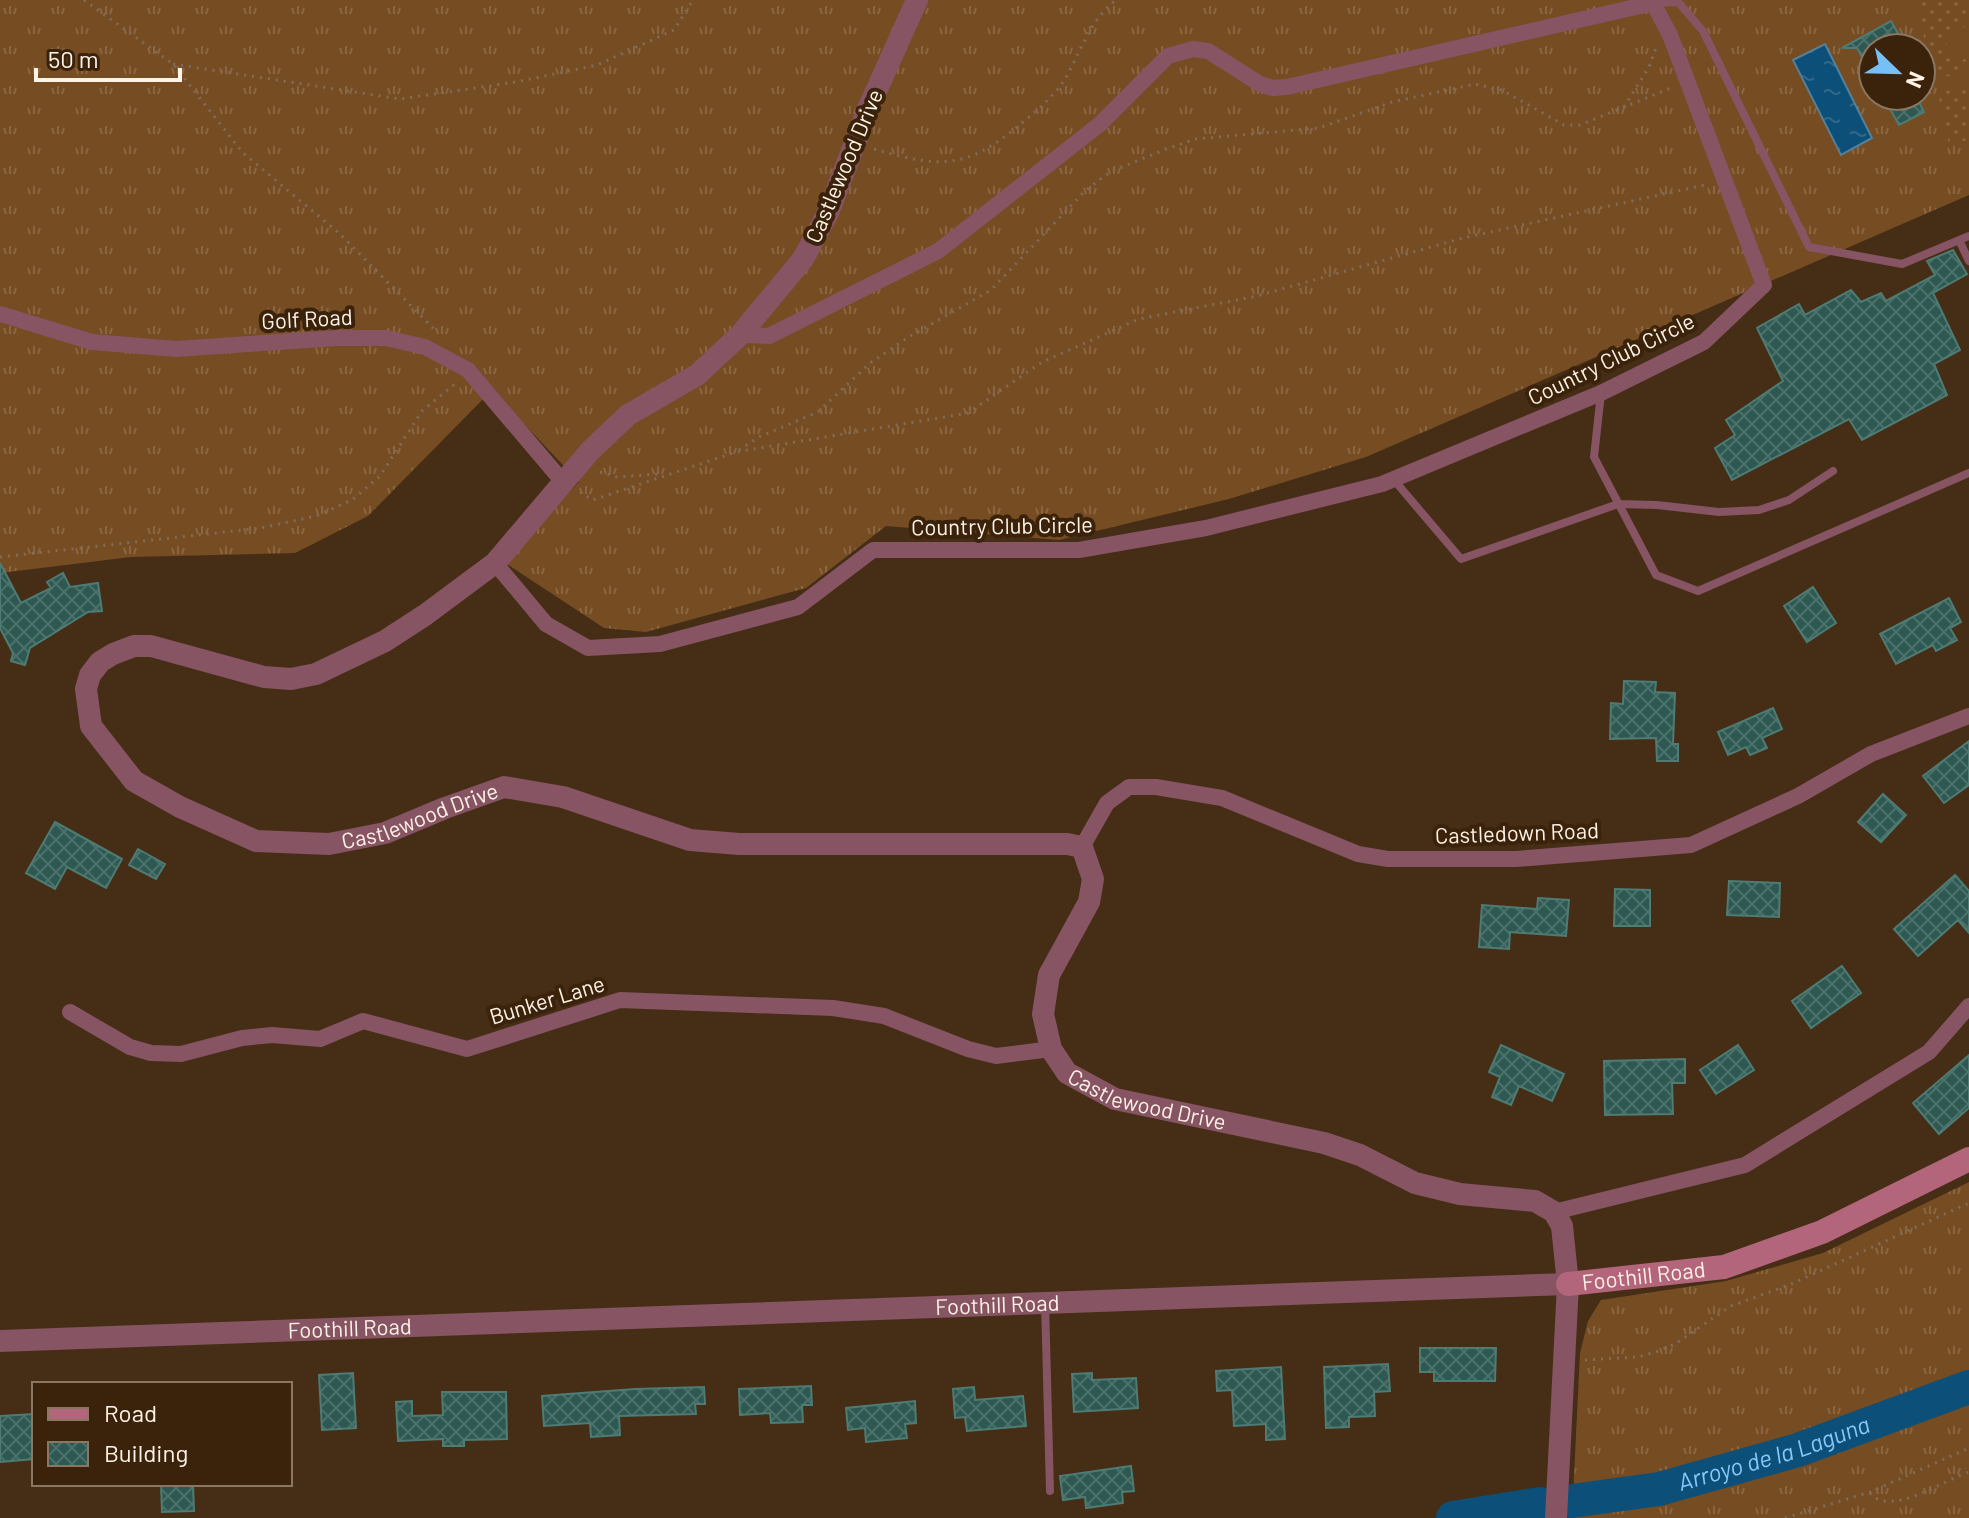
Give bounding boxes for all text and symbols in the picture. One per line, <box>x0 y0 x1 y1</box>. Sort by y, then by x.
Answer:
scale bar <box>36 32 180 82</box>
north arrow <box>1857 32 1937 112</box>
text: 50 m <box>48 44 99 73</box>
text: N <box>1902 68 1931 92</box>
street label: Castlewood Drive <box>799 85 887 246</box>
street label: Golf Road <box>261 303 353 333</box>
street label: Country Club Circle <box>1523 307 1698 410</box>
street label: Country Club Circle <box>911 510 1093 540</box>
street label: Castlewood Drive <box>339 776 501 853</box>
street label: Castledown Road <box>1434 816 1599 848</box>
street label: Bunker Lane <box>486 969 607 1029</box>
street label: Castlewood Drive <box>1064 1062 1229 1134</box>
street label: Foothill Road <box>1580 1255 1707 1294</box>
street label: Foothill Road <box>935 1288 1060 1319</box>
street label: Foothill Road <box>287 1312 412 1343</box>
legend <box>32 1382 292 1486</box>
text: Road <box>104 1398 157 1427</box>
water label: Arroyo de la Laguna <box>1674 1409 1873 1496</box>
text: Building <box>104 1438 188 1467</box>

